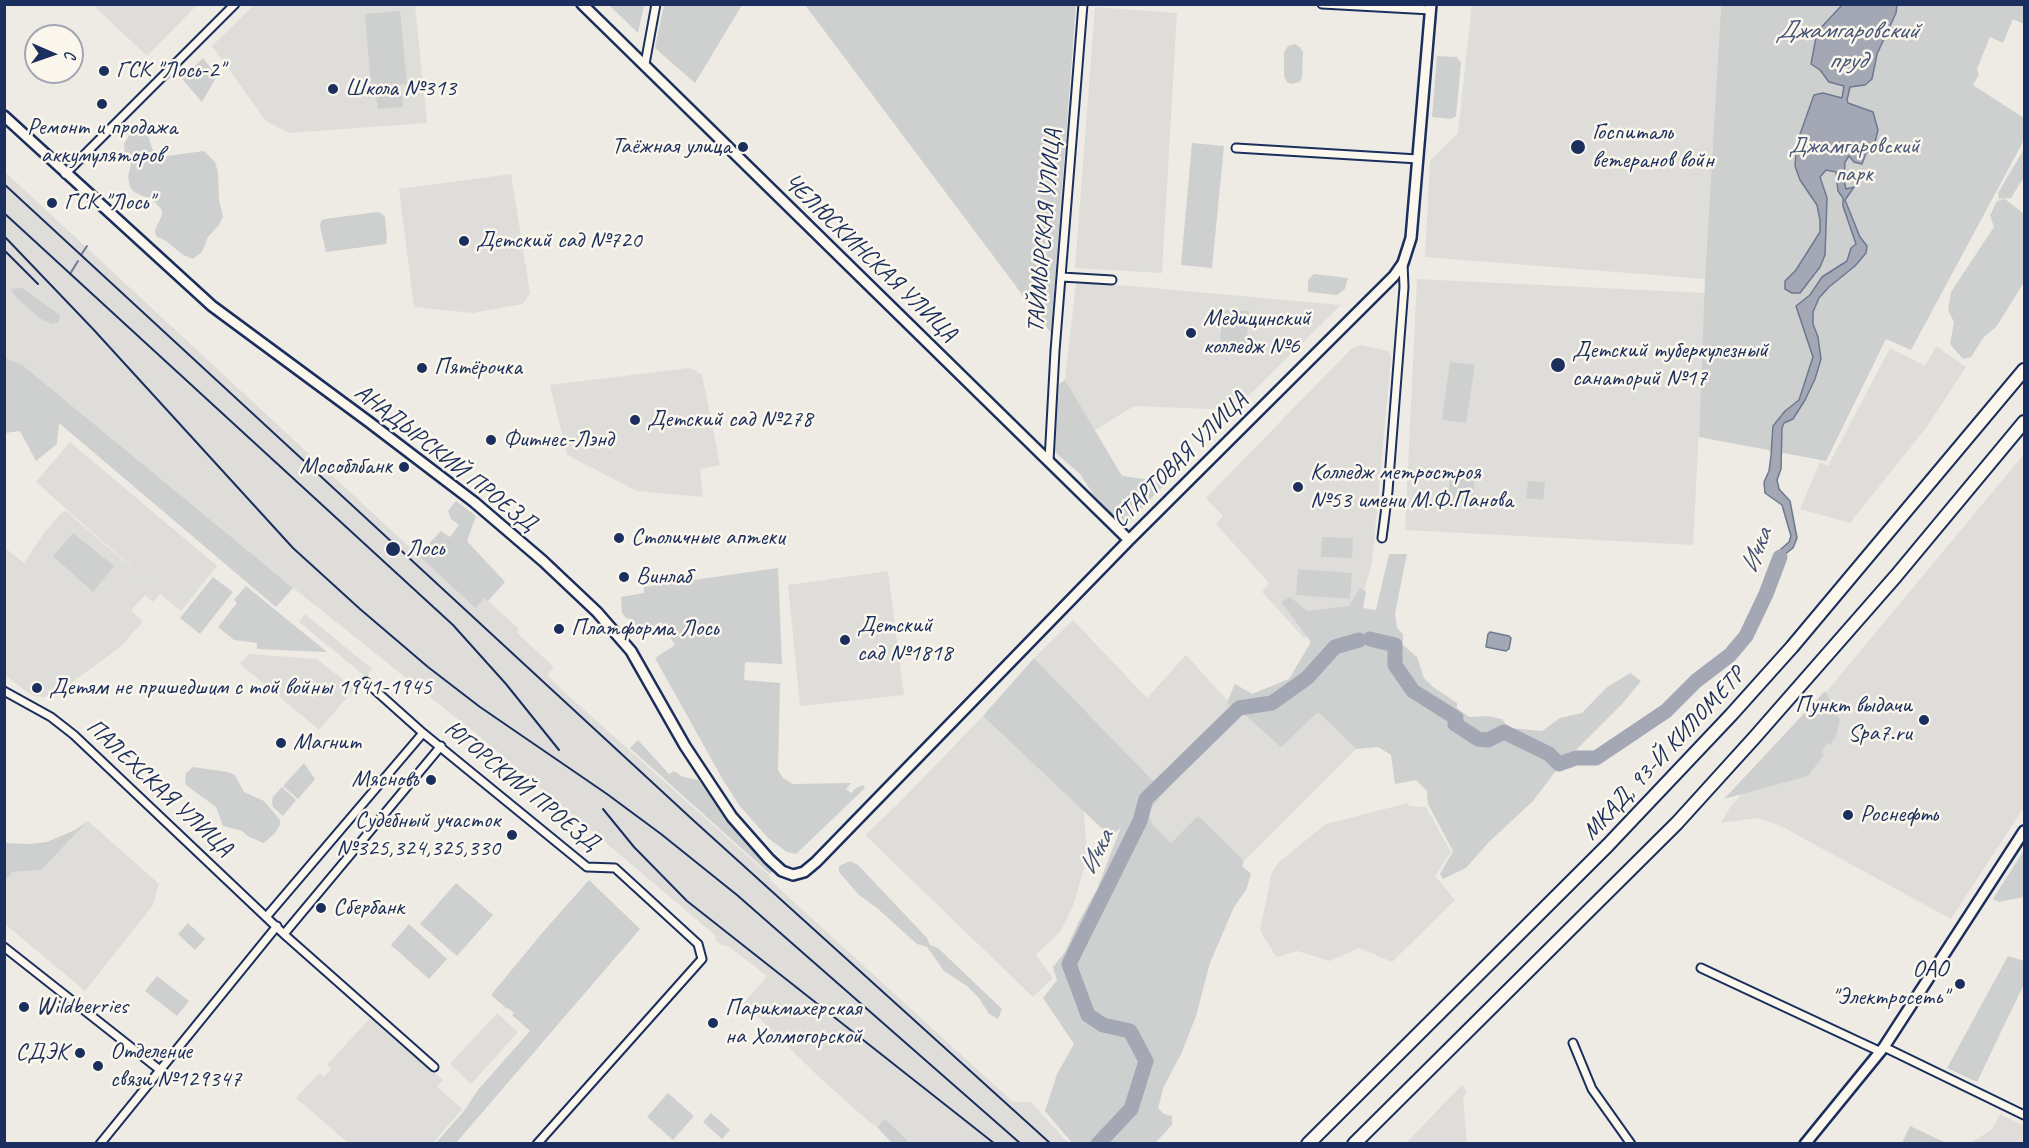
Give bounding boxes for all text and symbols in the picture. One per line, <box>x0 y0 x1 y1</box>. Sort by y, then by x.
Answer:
water label: Джамгаровский пруд <box>1776 15 1918 76</box>
north arrow <box>24 24 84 84</box>
text: С <box>60 50 80 59</box>
place label: ГСК "Лось-2" <box>116 57 224 85</box>
marker: ГСК "Лось-2" <box>97 64 111 78</box>
place label: Школа №313 <box>345 75 456 103</box>
marker: Школа №313 <box>326 82 340 96</box>
marker: Ремонт и продажа аккумуляторов <box>95 97 109 111</box>
place label: Ремонт и продажа аккумуляторов <box>27 114 177 170</box>
place label: Госпиталь ветеранов войн <box>1592 119 1714 175</box>
street label: ТАЙМЫРСКАЯ УЛИЦА <box>1022 128 1068 334</box>
place label: Таёжная улица <box>612 133 731 161</box>
park label: Джамгаровский парк <box>1788 133 1920 189</box>
marker: Госпиталь ветеранов войн <box>1569 138 1587 156</box>
marker: Таёжная улица <box>736 140 750 154</box>
street label: ЧЕЛЮСКИНСКАЯ УЛИЦА <box>777 168 963 348</box>
place label: ГСК "Лось" <box>64 189 154 217</box>
marker: ГСК "Лось" <box>45 196 59 210</box>
place label: Детский сад №720 <box>476 227 642 255</box>
marker: Детский сад №720 <box>457 234 471 248</box>
place label: Медицинский колледж №6 <box>1203 305 1311 361</box>
marker: Медицинский колледж №6 <box>1184 326 1198 340</box>
place label: Детский туберкулезный санаторий №17 <box>1572 337 1768 393</box>
place label: Пятёрочка <box>434 354 522 382</box>
marker: Детский туберкулезный санаторий №17 <box>1549 356 1567 374</box>
marker: Пятёрочка <box>415 361 429 375</box>
street label: АНАДЫРСКИЙ ПРОЕЗД <box>349 378 541 538</box>
street label: СТАРТОВАЯ УЛИЦА <box>1106 386 1254 534</box>
place label: Детский сад №278 <box>647 406 813 434</box>
marker: Детский сад №278 <box>628 413 642 427</box>
place label: Фитнес-Лэнд <box>503 426 613 454</box>
marker: Фитнес-Лэнд <box>484 433 498 447</box>
place label: Мособлбанк <box>299 453 392 481</box>
place label: Колледж метростроя №53 имени М.Ф.Панова <box>1310 459 1513 515</box>
marker: Мособлбанк <box>397 460 411 474</box>
marker: Колледж метростроя №53 имени М.Ф.Панова <box>1291 480 1305 494</box>
place label: Столичные аптеки <box>631 524 785 552</box>
water label: Ичка <box>1734 524 1780 578</box>
marker: Столичные аптеки <box>612 531 626 545</box>
place label: Лось <box>406 535 444 563</box>
marker: Лось <box>384 540 402 558</box>
place label: Винлаб <box>636 563 691 591</box>
marker: Винлаб <box>617 570 631 584</box>
place label: Детский сад №1818 <box>857 612 952 668</box>
place label: Платформа Лось <box>571 615 718 643</box>
marker: Платформа Лось <box>552 622 566 636</box>
marker: Детский сад №1818 <box>838 633 852 647</box>
street label: МКАД, 93-Й КИЛОМЕТР <box>1577 662 1751 846</box>
place label: Детям не пришедшим с той войны 1941-1945 <box>49 674 432 702</box>
marker: Детям не пришедшим с той войны 1941-1945 <box>30 681 44 695</box>
place label: Пункт выдачи Spa7.ru <box>1795 692 1912 748</box>
street label: ПАЛЕХСКАЯ УЛИЦА <box>80 713 238 863</box>
marker: Пункт выдачи Spa7.ru <box>1917 713 1931 727</box>
street label: ЮГОРСКИЙ ПРОЕЗД <box>438 715 604 857</box>
place label: Магнит <box>293 729 361 757</box>
marker: Магнит <box>274 736 288 750</box>
place label: Мясновъ <box>351 766 419 794</box>
marker: Мясновъ <box>424 773 438 787</box>
place label: Роснефть <box>1860 801 1938 829</box>
place label: Судебный участок №325,324,325,330 <box>336 807 500 863</box>
marker: Роснефть <box>1841 808 1855 822</box>
water label: Ичка <box>1073 826 1121 880</box>
marker: Судебный участок №325,324,325,330 <box>505 828 519 842</box>
place label: Сбербанк <box>333 894 404 922</box>
marker: Сбербанк <box>314 901 328 915</box>
place label: ОАО "Электросеть" <box>1831 956 1948 1012</box>
marker: ОАО "Электросеть" <box>1953 977 1967 991</box>
place label: Wildberries <box>36 993 128 1021</box>
place label: Парикмахерская на Холмогорской <box>725 995 862 1051</box>
marker: Wildberries <box>17 1000 31 1014</box>
marker: Парикмахерская на Холмогорской <box>706 1016 720 1030</box>
place label: Отделение связи №129347 <box>110 1038 241 1094</box>
place label: СДЭК <box>15 1039 68 1067</box>
marker: СДЭК <box>73 1046 87 1060</box>
marker: Отделение связи №129347 <box>91 1059 105 1073</box>

